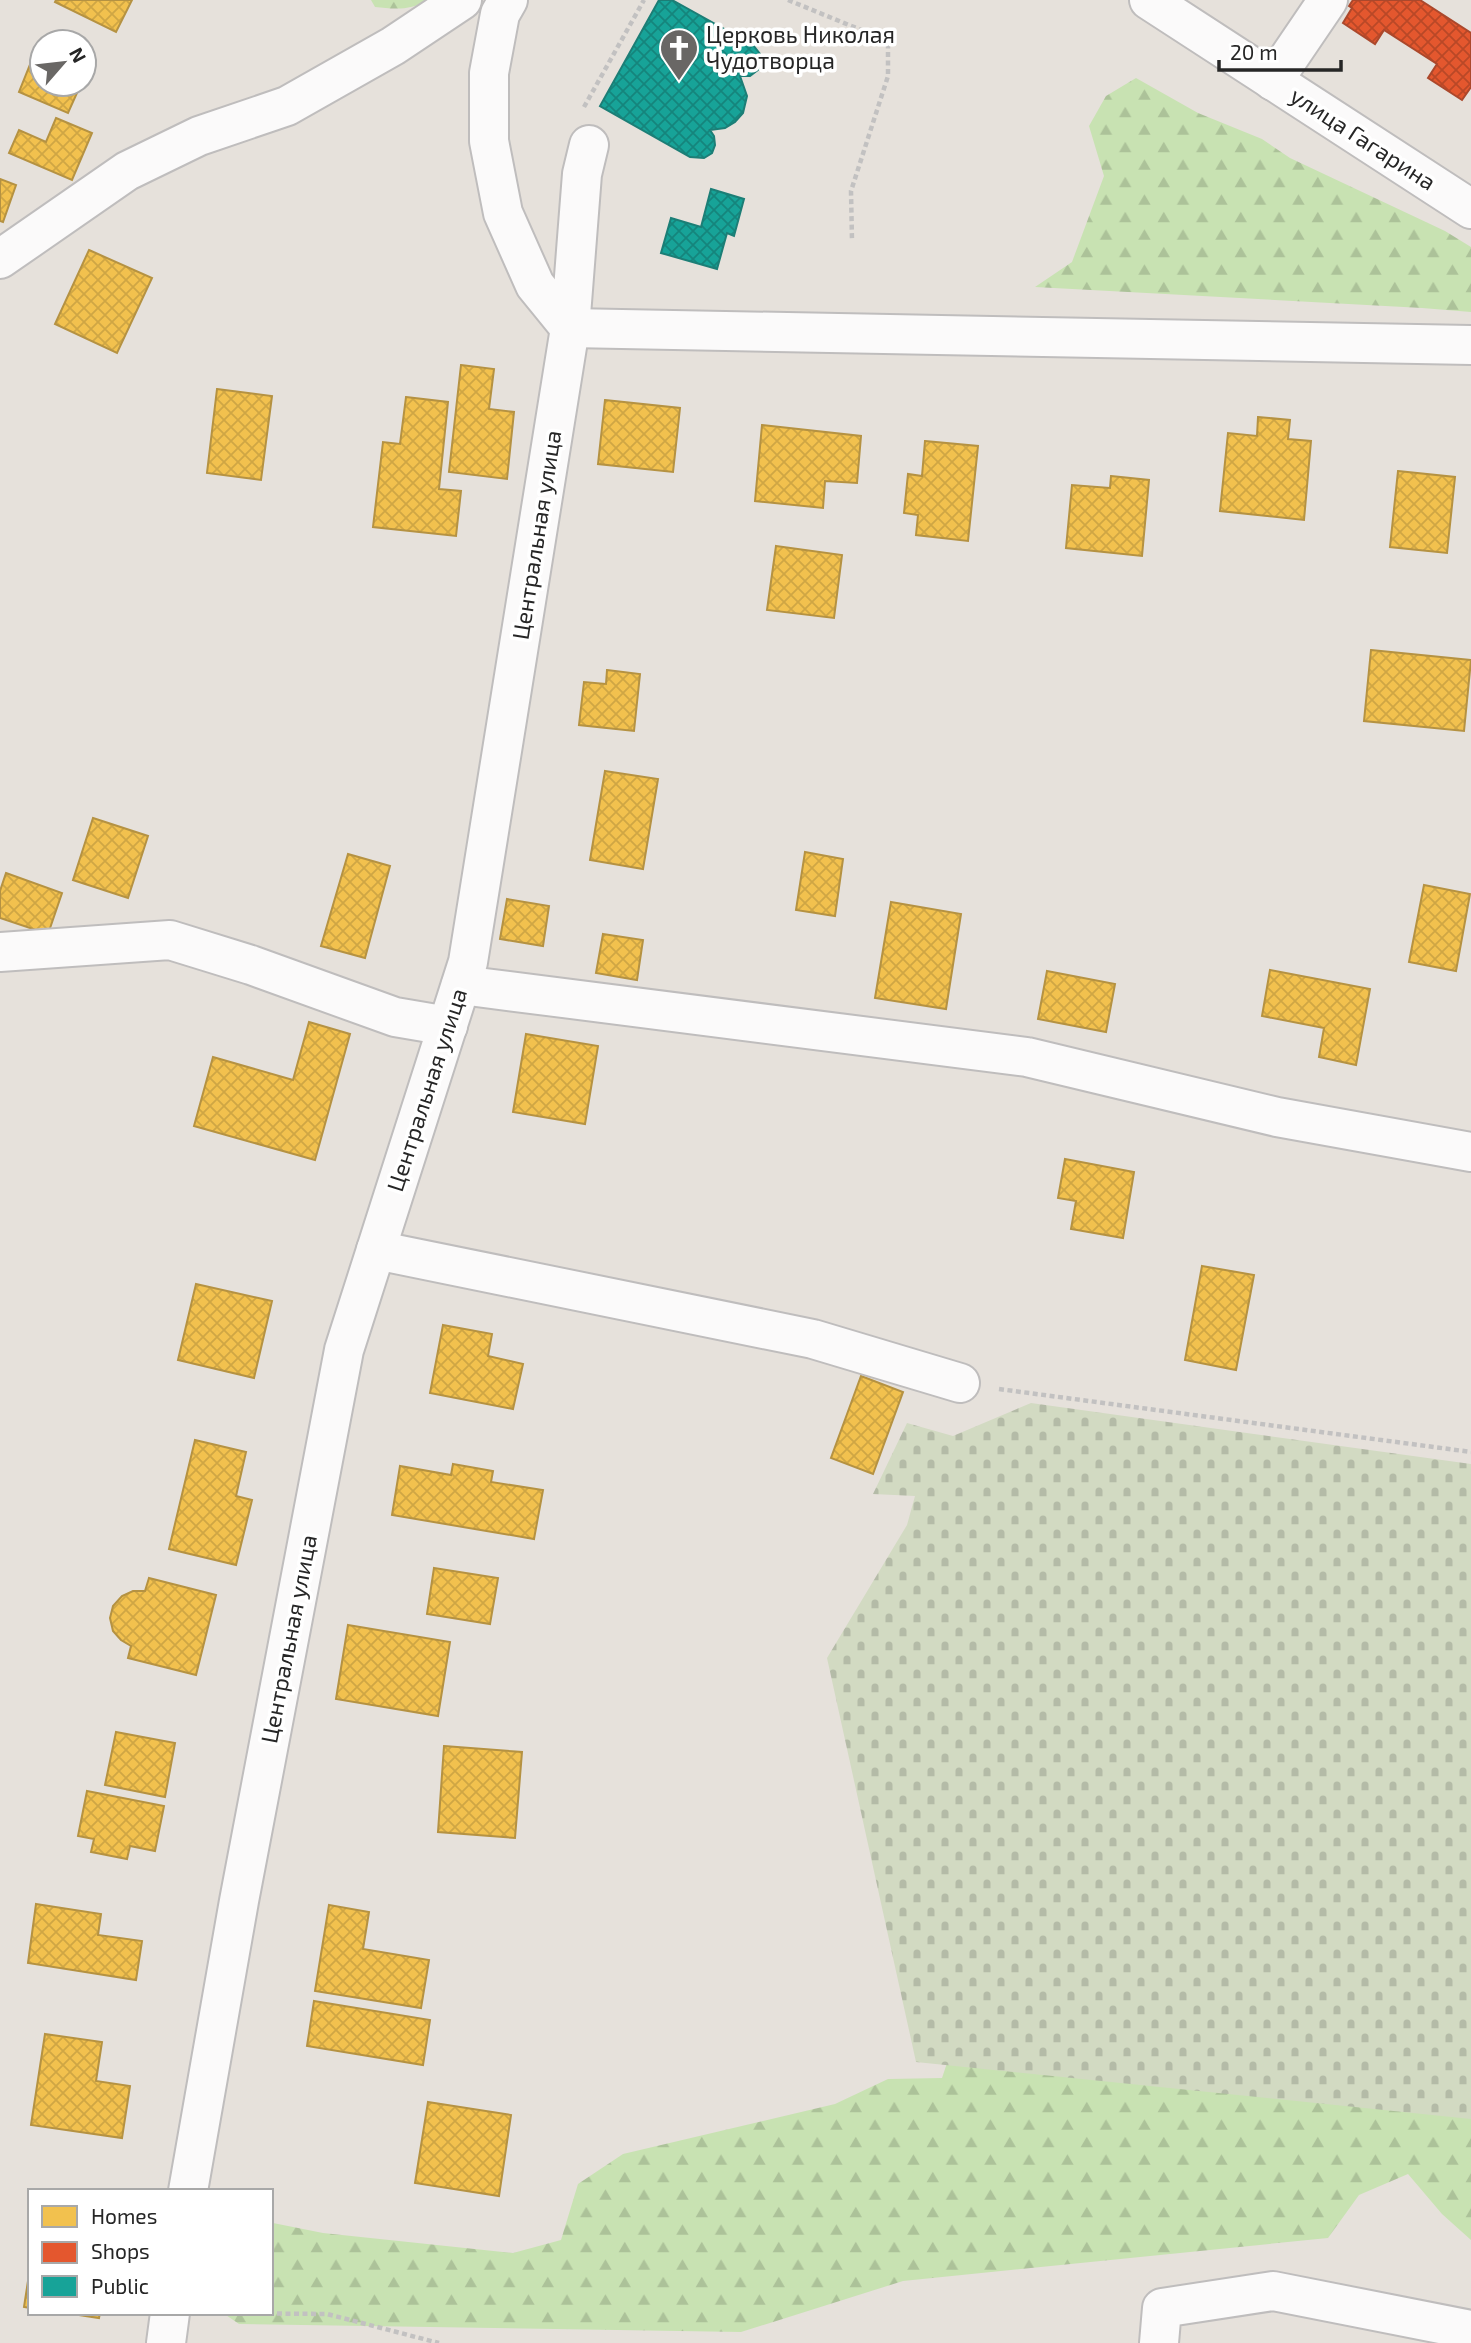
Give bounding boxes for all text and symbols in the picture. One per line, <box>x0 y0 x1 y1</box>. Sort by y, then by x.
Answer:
place label: Церковь Николая Чудотворца <box>706 20 895 75</box>
church icon: Церковь Николая Чудотворца <box>658 27 700 82</box>
north arrow <box>28 28 98 98</box>
scale bar <box>1219 28 1342 72</box>
text: 20 m <box>1230 39 1278 64</box>
text: N <box>65 43 92 66</box>
street label: улица Гагарина <box>1285 81 1441 196</box>
street label: Центральная улица <box>506 428 567 642</box>
street label: Центральная улица <box>380 985 473 1195</box>
street label: Центральная улица <box>254 1532 323 1746</box>
legend <box>28 2189 273 2315</box>
text: Homes <box>91 2203 157 2228</box>
text: Shops <box>91 2238 150 2263</box>
text: Public <box>91 2273 149 2298</box>

